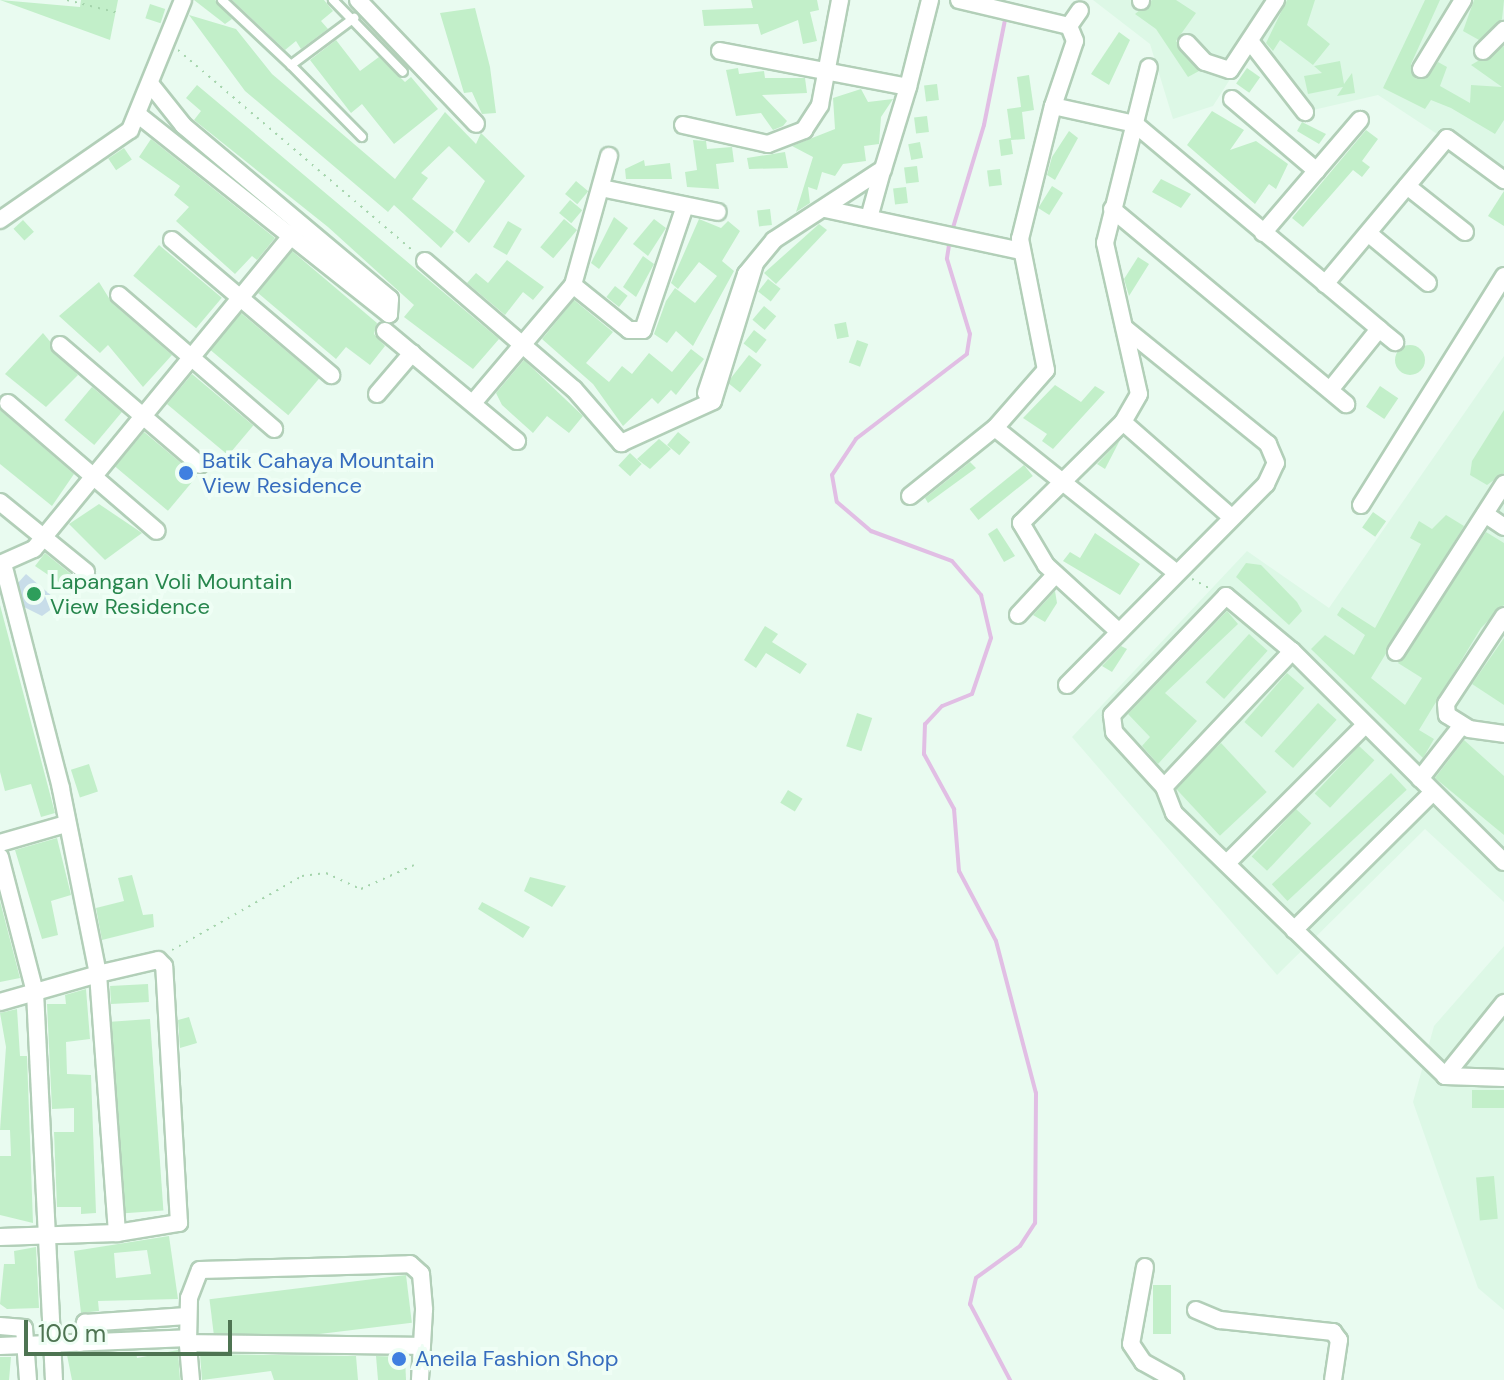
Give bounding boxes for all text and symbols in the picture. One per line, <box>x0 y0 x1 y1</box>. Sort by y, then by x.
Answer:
place label: Batik Cahaya Mountain View Residence <box>202 447 434 498</box>
marker: Batik Cahaya Mountain View Residence <box>177 464 195 482</box>
place label: Lapangan Voli Mountain View Residence <box>50 568 292 620</box>
marker: Lapangan Voli Mountain View Residence <box>25 585 43 603</box>
scale bar <box>28 1304 236 1354</box>
text: 100 m <box>38 1318 106 1349</box>
place label: Aneila Fashion Shop <box>415 1346 618 1372</box>
marker: Aneila Fashion Shop <box>390 1350 408 1368</box>

